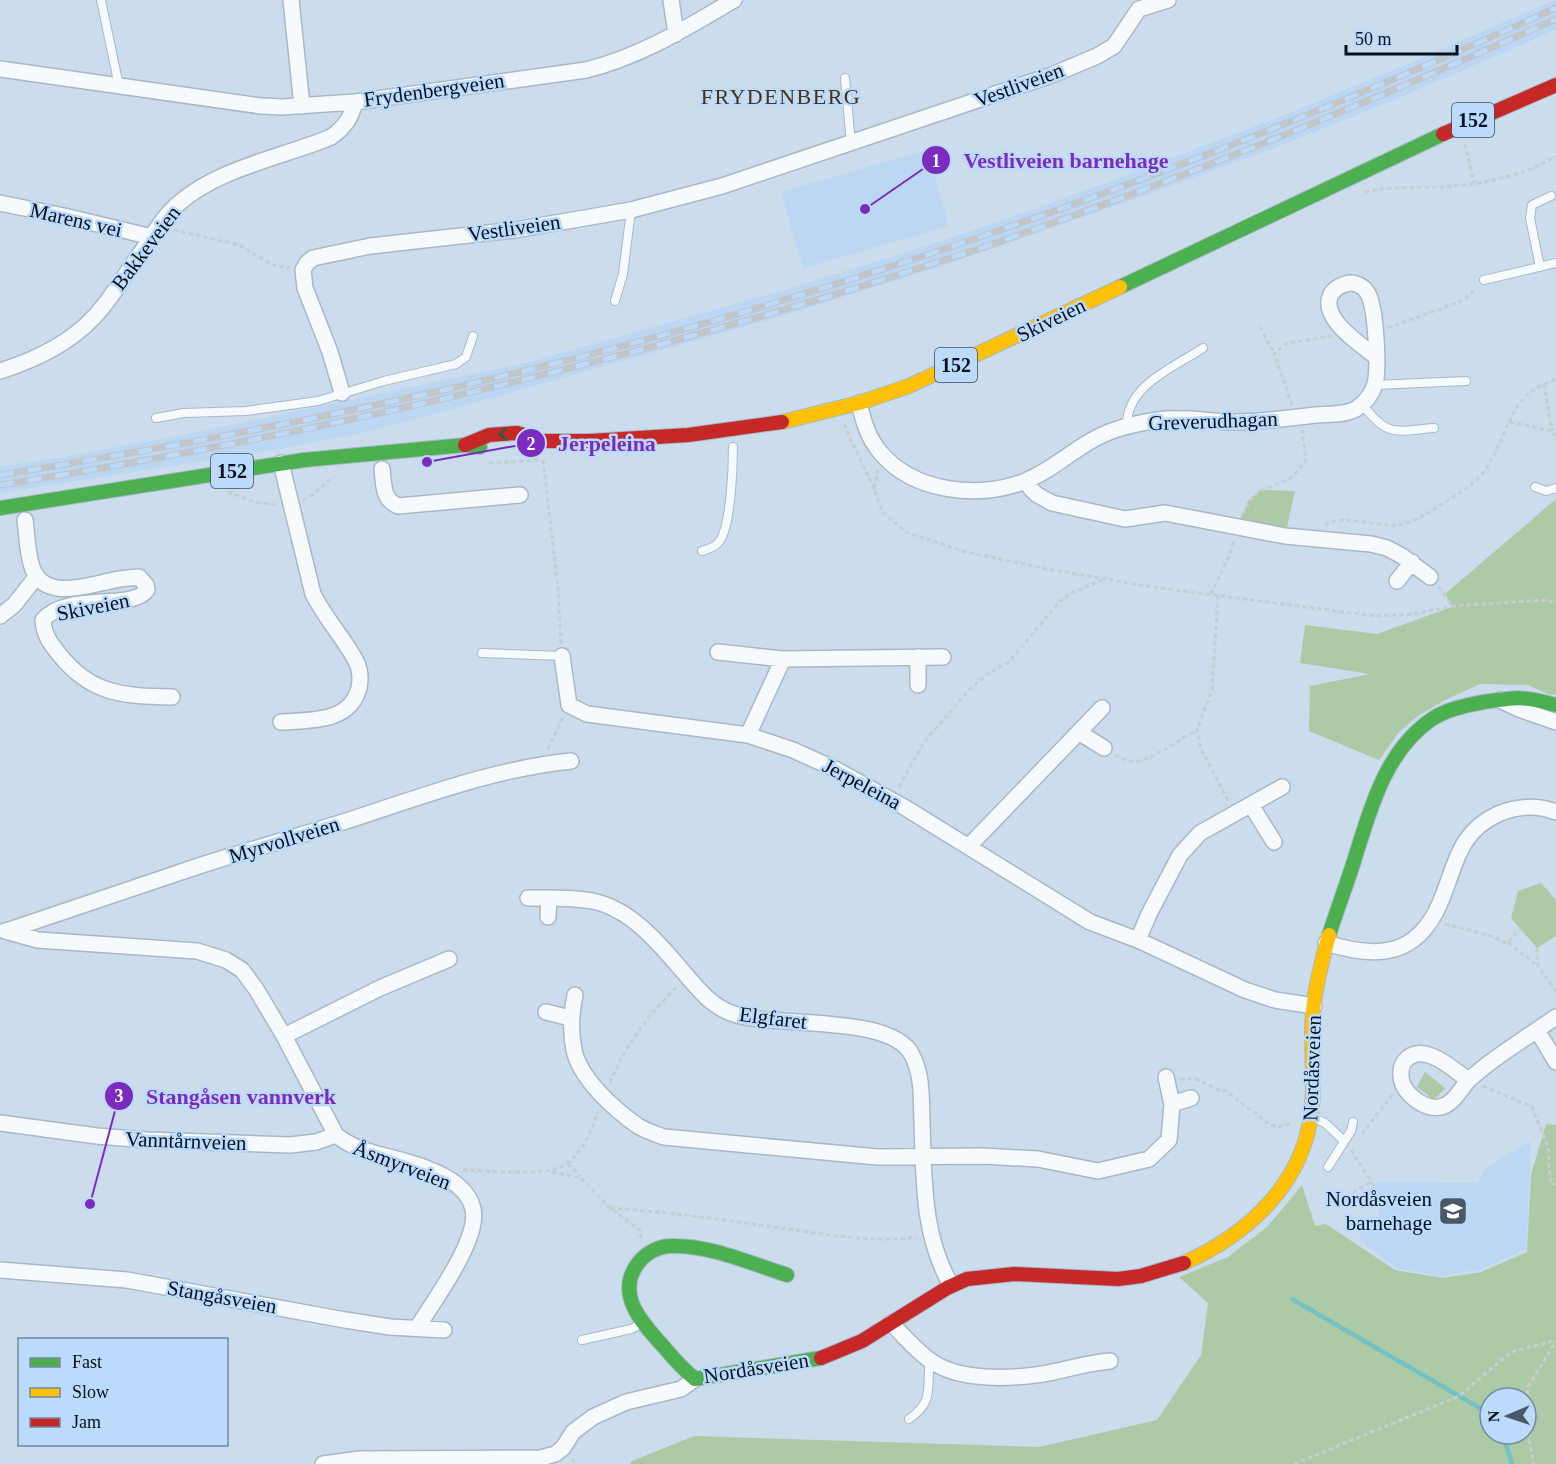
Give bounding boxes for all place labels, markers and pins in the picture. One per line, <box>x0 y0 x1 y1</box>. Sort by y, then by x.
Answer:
callout: Vestliveien barnehage <box>921 140 1180 180</box>
callout: Jerpeleina <box>516 423 668 463</box>
callout: Stangåsen vannverk <box>104 1076 348 1116</box>
place label: Nordåsveien barnehage <box>1326 1187 1432 1235</box>
school or university icon: Nordåsveien barnehage <box>1437 1195 1469 1227</box>

